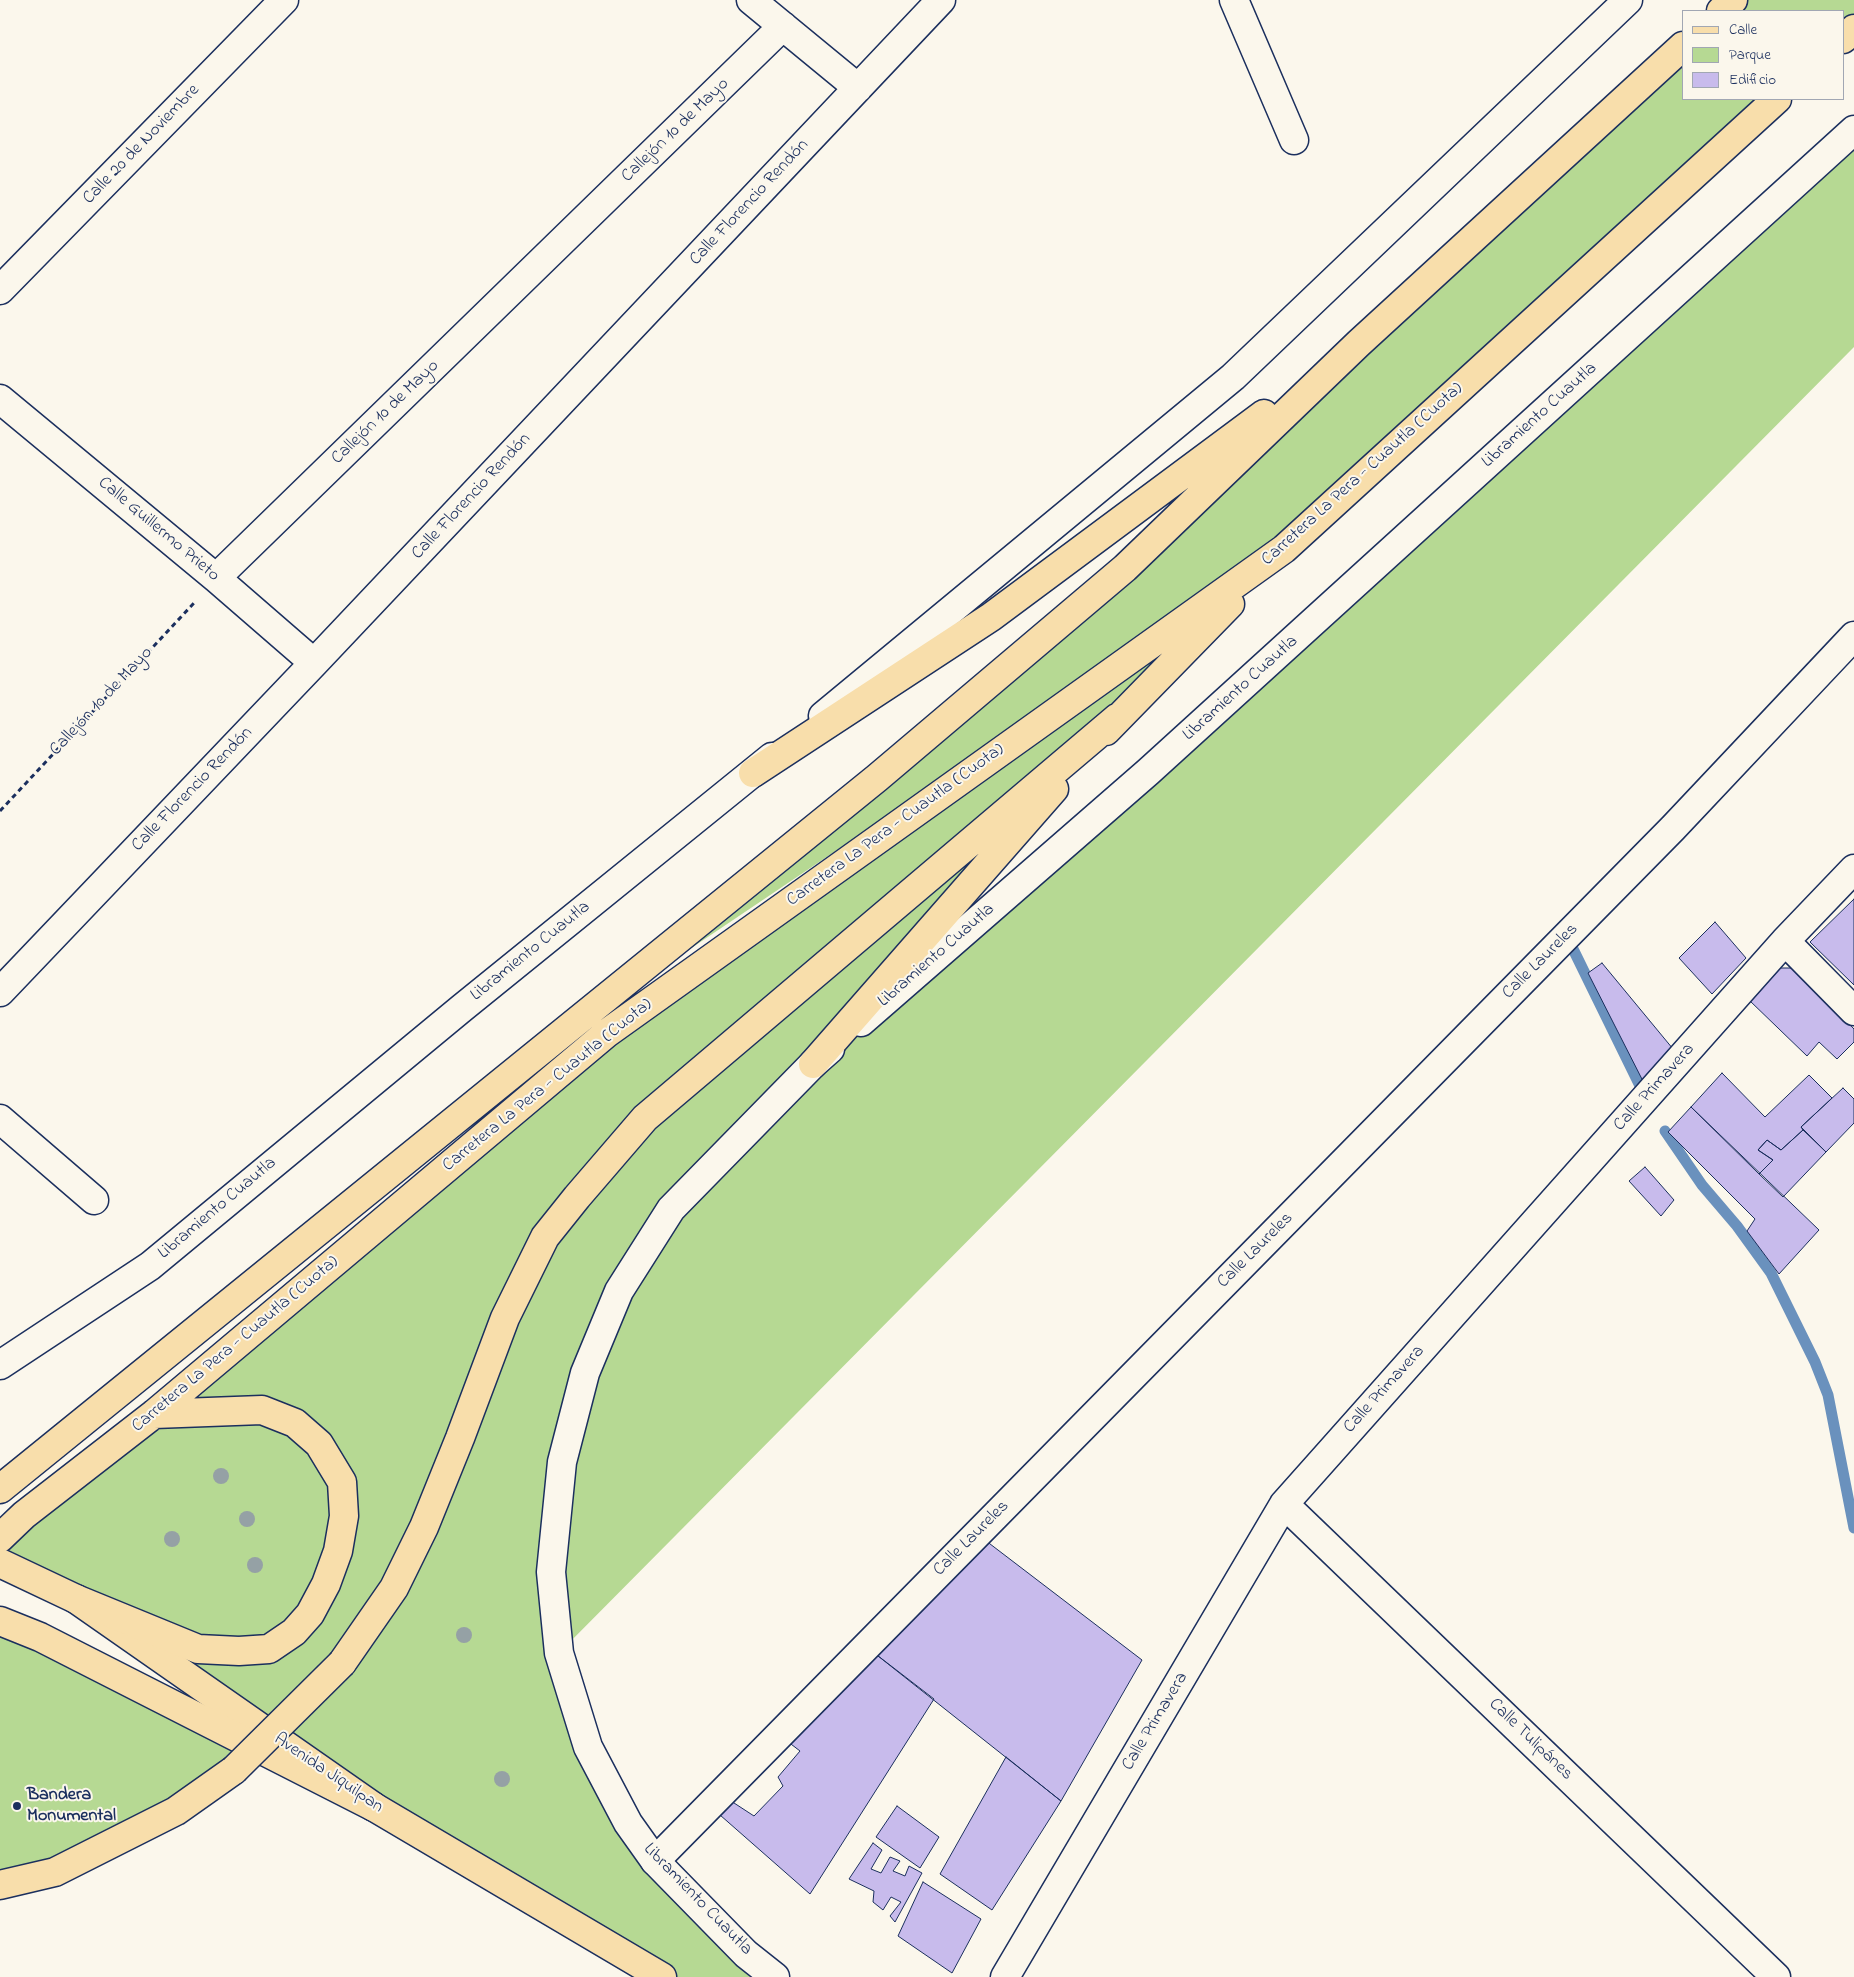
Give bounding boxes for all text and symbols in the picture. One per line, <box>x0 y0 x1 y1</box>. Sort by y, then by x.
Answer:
legend <box>1682 10 1844 100</box>
text: Calle <box>1729 19 1757 41</box>
text: Parque <box>1729 44 1771 66</box>
text: Edificio <box>1729 69 1776 91</box>
street label: Callejón 10 de Mayo <box>618 74 734 188</box>
street label: Calle 20 de Noviembre <box>79 80 205 210</box>
street label: Calle Florencio Rendón <box>686 135 814 271</box>
street label: Callejón 10 de Mayo <box>328 356 444 470</box>
street label: Libramiento Cuautla <box>1478 359 1602 473</box>
street label: Carretera La Pera - Cuautla (Cuota) <box>1258 379 1468 571</box>
street label: Calle Florencio Rendón <box>408 429 536 565</box>
street label: Calle Guillermo Prieto <box>93 473 223 587</box>
street label: Libramiento Cuautla <box>1179 632 1303 746</box>
street label: Callejón 10 de Mayo <box>46 643 158 761</box>
street label: Calle Florencio Rendón <box>128 723 258 857</box>
street label: Carretera La Pera - Cuautla (Cuota) <box>783 740 1009 912</box>
street label: Libramiento Cuautla <box>467 897 595 1007</box>
street label: Libramiento Cuautla <box>874 899 1000 1013</box>
street label: Calle Laureles <box>1498 919 1584 1005</box>
street label: Carretera La Pera - Cuautla (Cuota) <box>439 995 657 1177</box>
street label: Calle Primavera <box>1610 1040 1700 1136</box>
street label: Libramiento Cuautla <box>155 1153 281 1265</box>
street label: Calle Laureles <box>1213 1208 1299 1294</box>
street label: Carretera La Pera - Cuautla (Cuota) <box>128 1252 344 1438</box>
street label: Calle Primavera <box>1340 1342 1430 1438</box>
street label: Calle Laureles <box>929 1496 1015 1582</box>
street label: Calle Primavera <box>1118 1669 1194 1775</box>
street label: Calle Tulipánes <box>1483 1694 1577 1786</box>
street label: Avenida Jiquilpan <box>269 1729 387 1819</box>
place label: Bandera Monumental <box>27 1785 116 1828</box>
marker: Bandera Monumental <box>11 1800 23 1812</box>
street label: Libramiento Cuautla <box>638 1839 756 1961</box>

